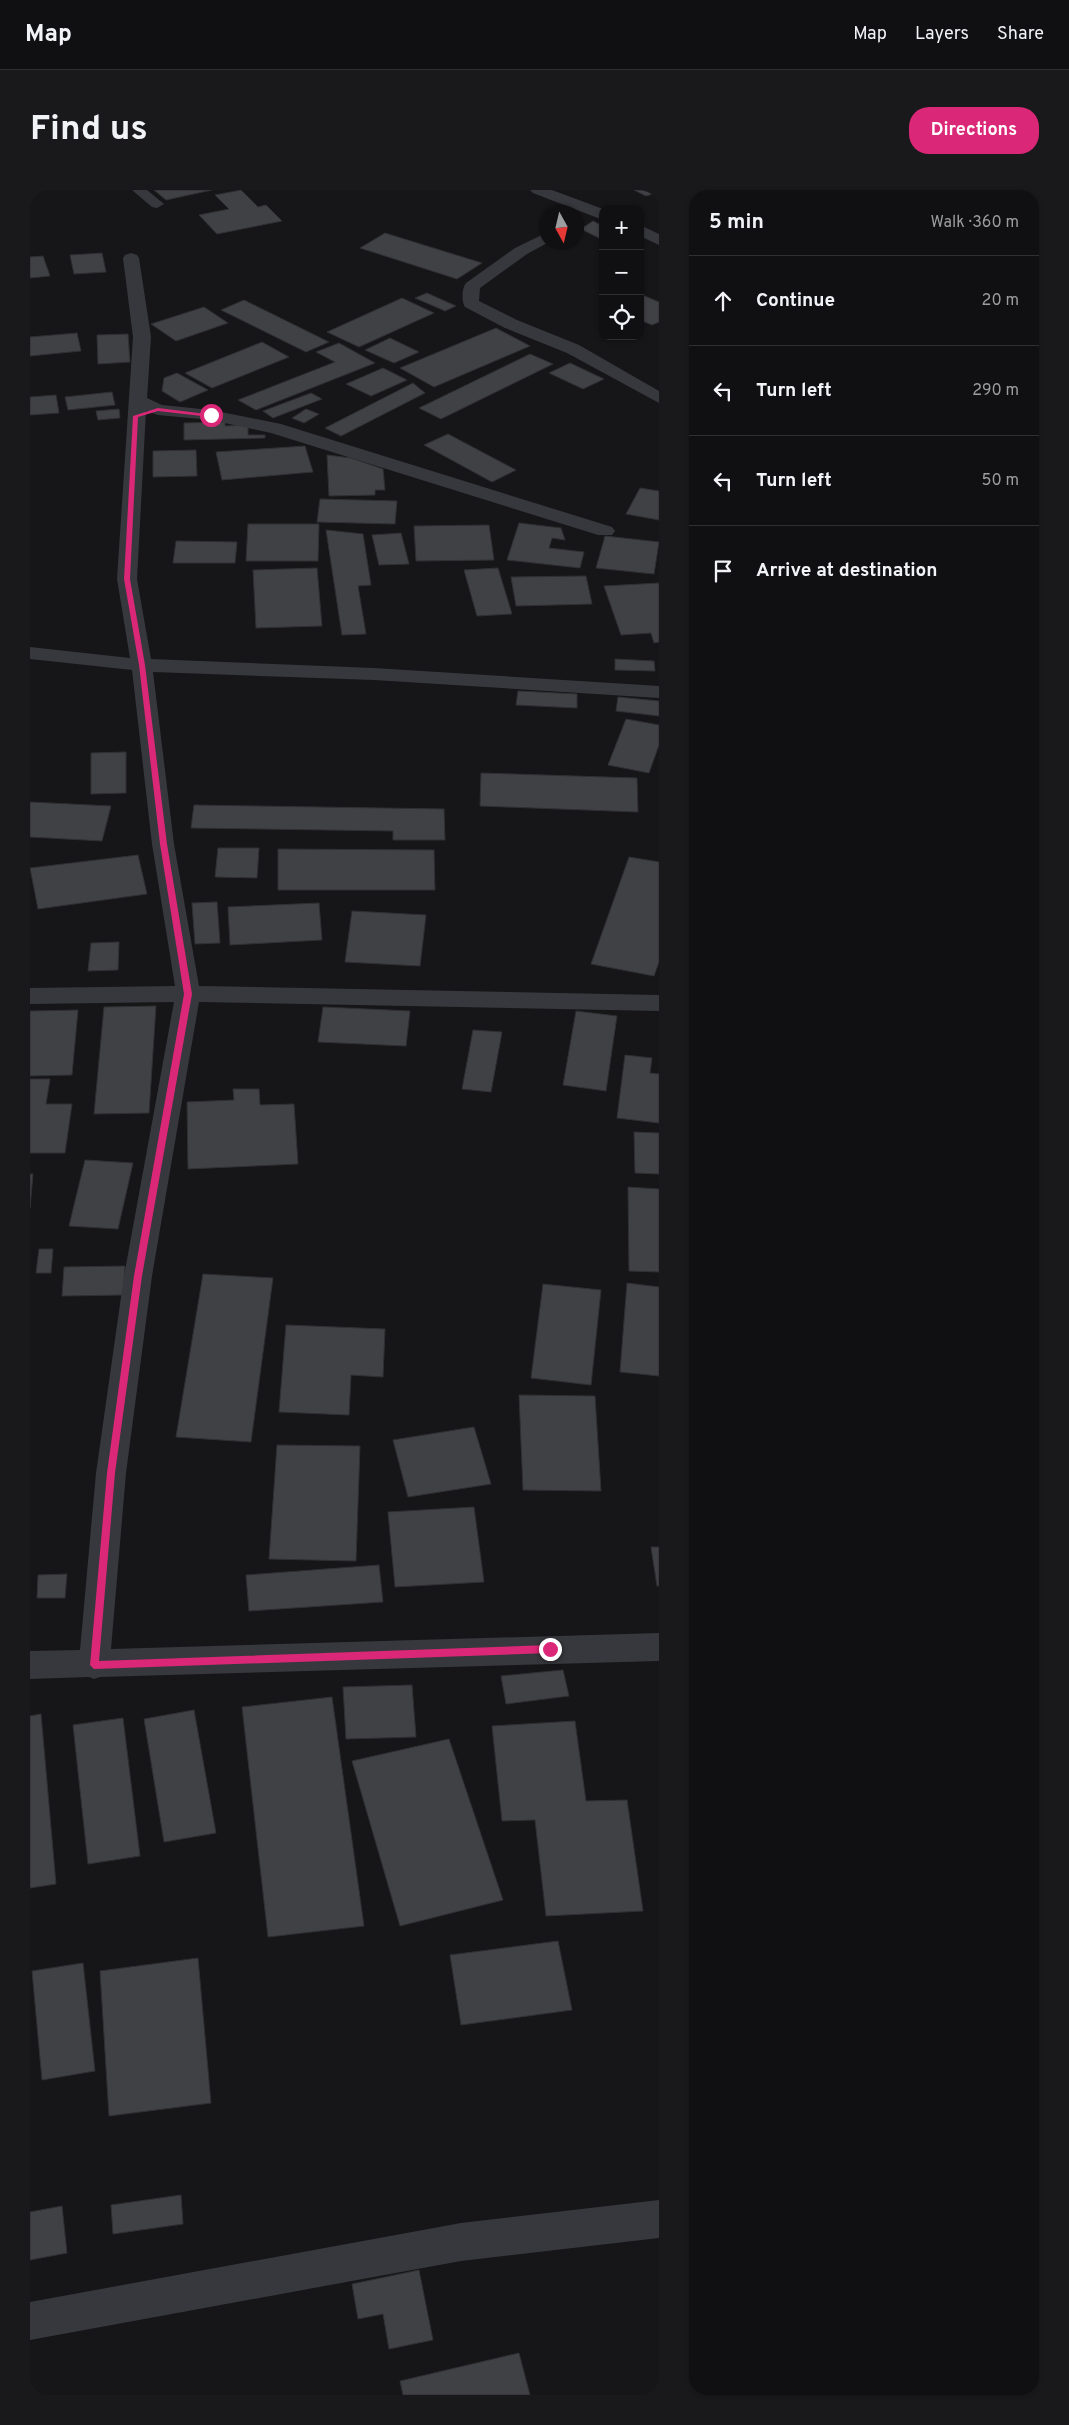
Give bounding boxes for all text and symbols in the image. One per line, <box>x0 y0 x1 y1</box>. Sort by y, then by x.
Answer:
text: Map <box>25 20 72 50</box>
text: Map <box>853 23 887 46</box>
text: Layers <box>915 23 969 46</box>
text: Share <box>997 23 1044 46</box>
button: Directions <box>909 107 1039 154</box>
text: Find us <box>30 108 148 152</box>
north arrow <box>539 205 584 250</box>
map controls <box>599 205 644 340</box>
button: + <box>599 205 644 250</box>
text: 5 min <box>709 209 764 236</box>
text: Walk · 360 m <box>931 213 1019 233</box>
button: − <box>599 250 644 295</box>
icon: ahead <box>709 287 737 315</box>
text: Continue <box>756 289 835 313</box>
text: 20 m <box>982 291 1019 311</box>
button: locate <box>599 295 644 340</box>
icon: left <box>709 377 737 405</box>
text: Turn left <box>756 379 832 403</box>
text: 290 m <box>972 381 1019 401</box>
route start <box>200 404 223 427</box>
icon: left <box>709 467 737 495</box>
text: Turn left <box>756 469 832 493</box>
text: 50 m <box>982 471 1019 491</box>
icon: arrive <box>709 557 737 585</box>
text: Arrive at destination <box>756 559 937 583</box>
route end <box>539 1638 562 1661</box>

